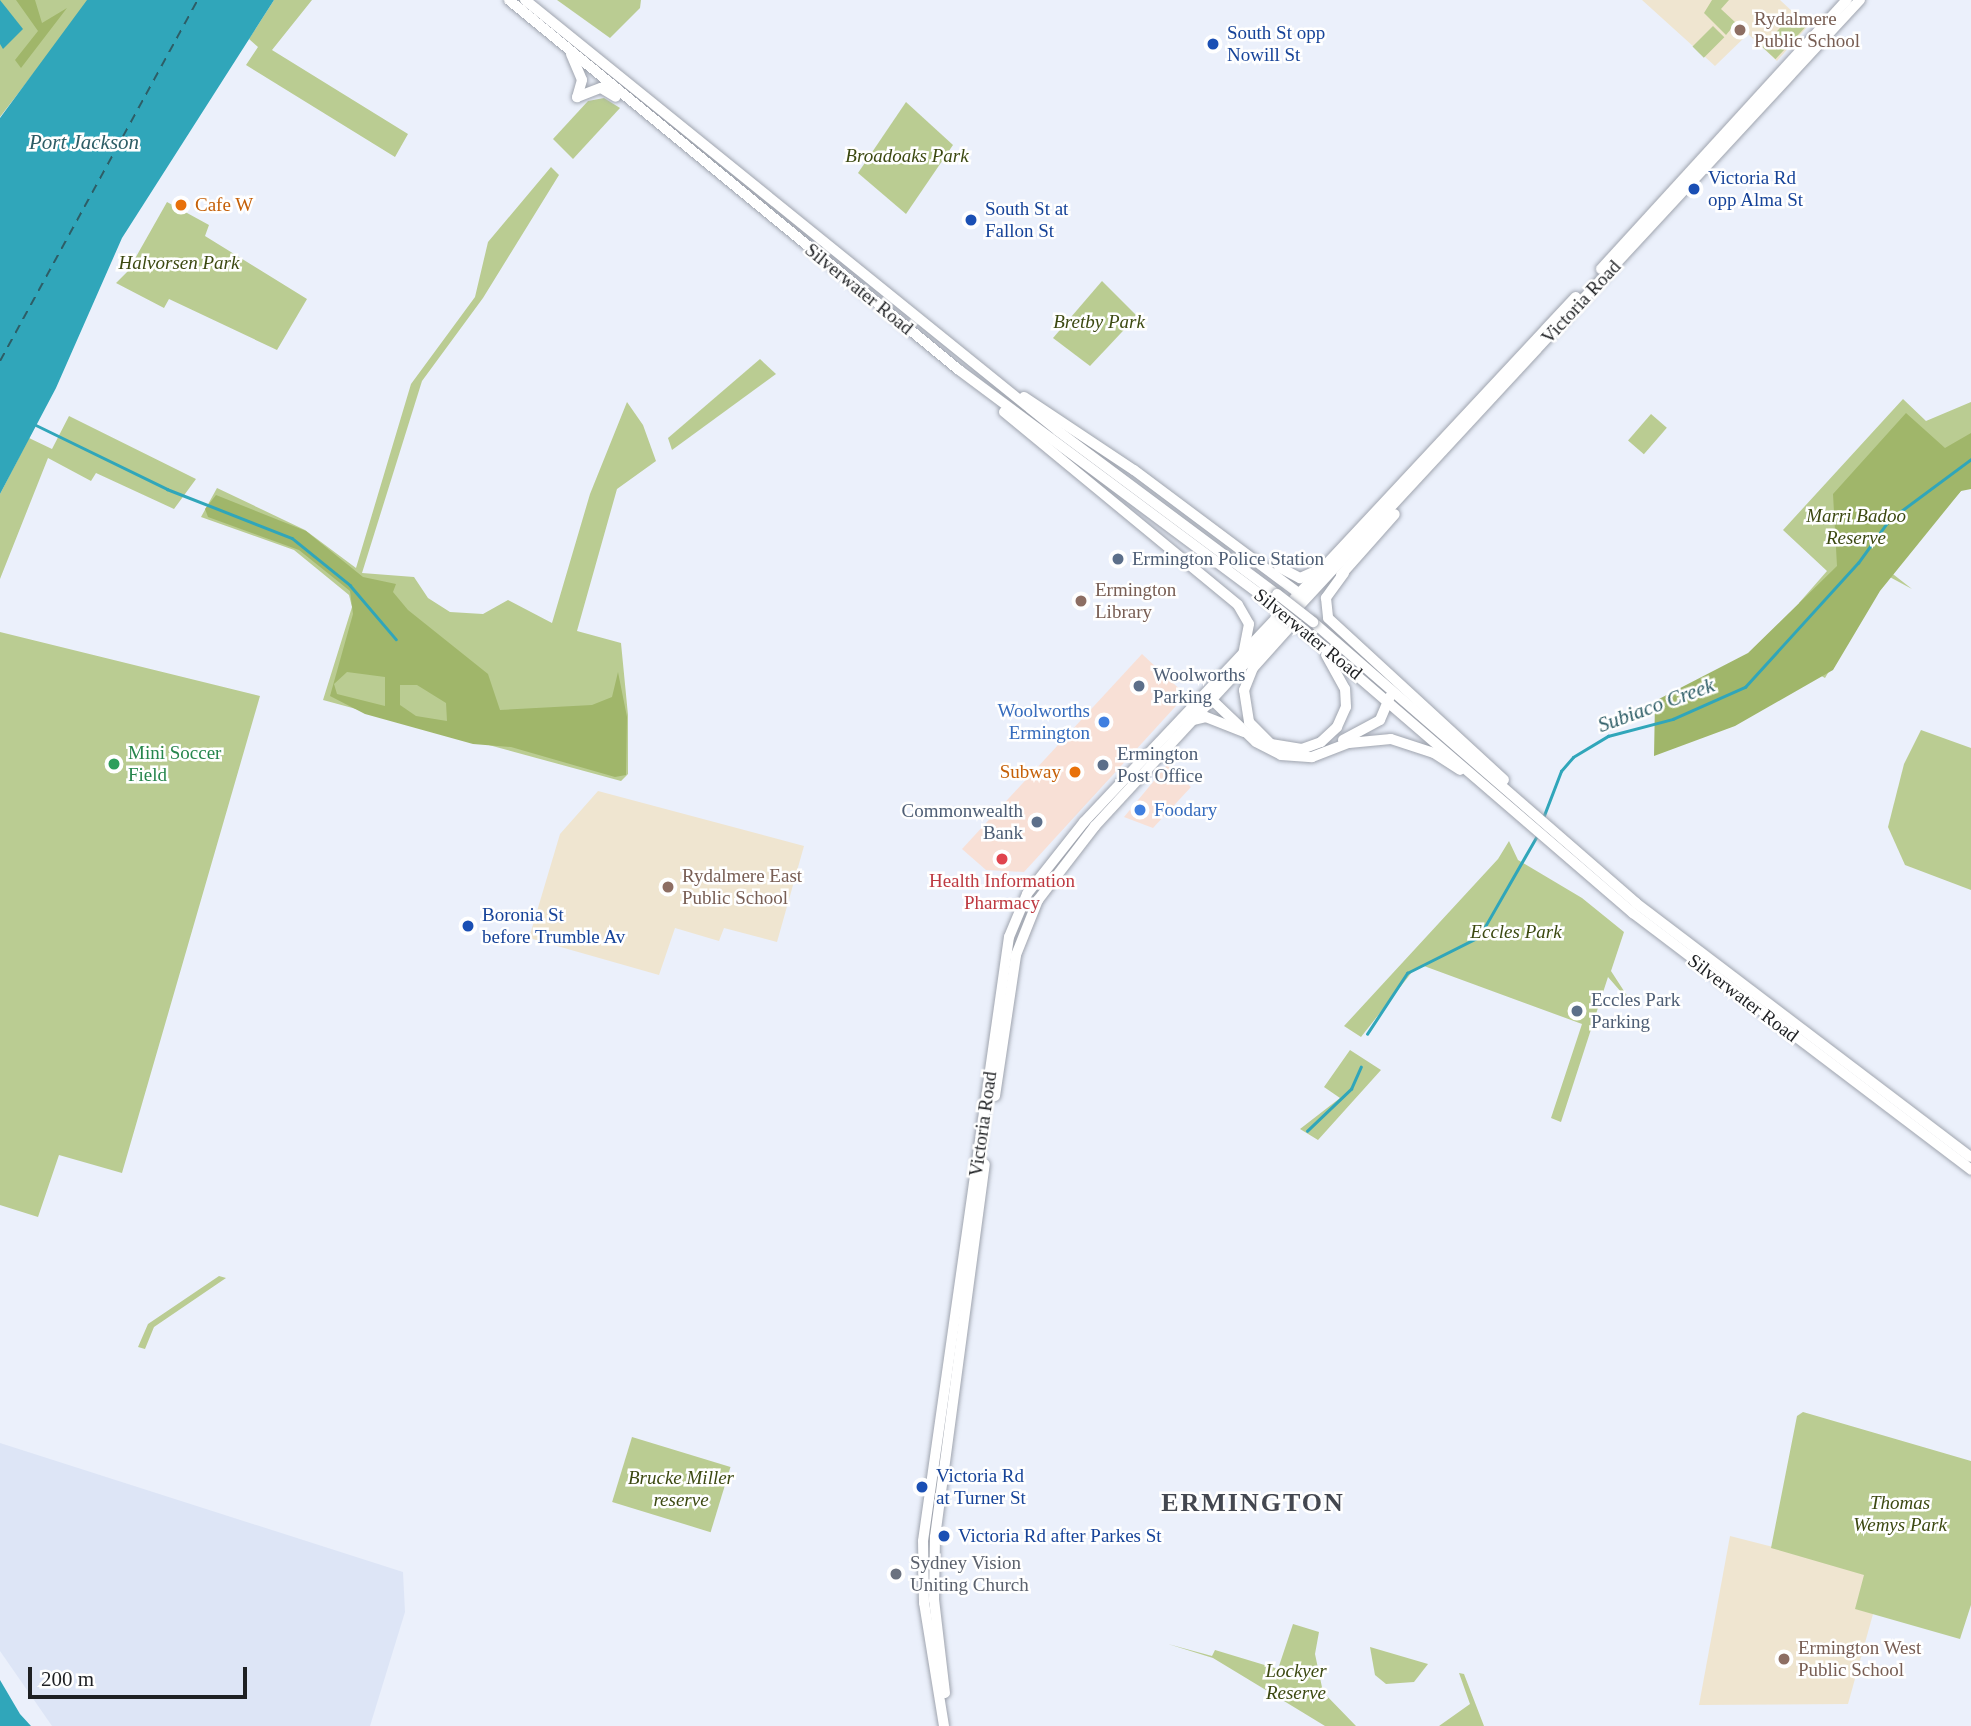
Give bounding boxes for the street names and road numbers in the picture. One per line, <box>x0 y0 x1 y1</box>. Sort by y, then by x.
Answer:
street label: Silverwater Road <box>800 238 918 340</box>
street label: Victoria Road <box>1537 255 1625 349</box>
street label: Silverwater Road <box>1249 583 1367 685</box>
street label: Silverwater Road <box>1683 949 1803 1047</box>
street label: Victoria Road <box>964 1070 1002 1178</box>

